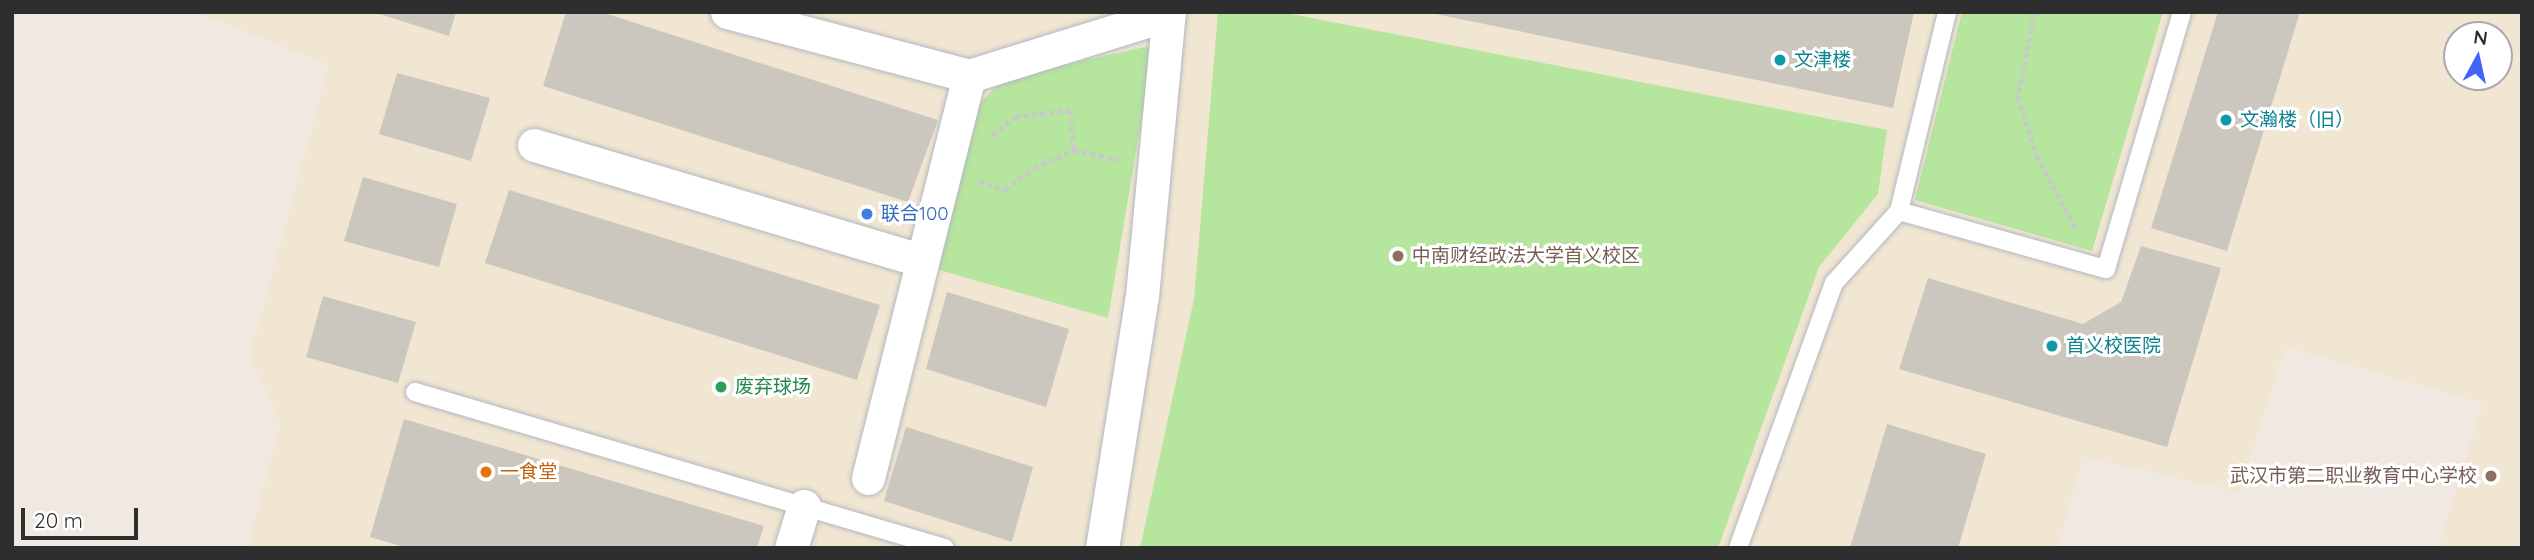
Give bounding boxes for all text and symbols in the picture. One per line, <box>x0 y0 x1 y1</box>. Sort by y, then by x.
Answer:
north arrow <box>2443 21 2513 91</box>
text: N <box>2472 24 2489 50</box>
place label: 文津楼 <box>1794 49 1851 71</box>
marker: 文津楼 <box>1772 52 1788 68</box>
place label: 文瀚楼（旧） <box>2240 109 2354 131</box>
marker: 文瀚楼（旧） <box>2218 112 2234 128</box>
place label: 联合100 <box>881 203 949 225</box>
marker: 联合100 <box>859 206 875 222</box>
place label: 中南财经政法大学首义校区 <box>1412 245 1640 267</box>
marker: 中南财经政法大学首义校区 <box>1390 248 1406 264</box>
place label: 首义校医院 <box>2066 335 2161 357</box>
marker: 首义校医院 <box>2044 338 2060 354</box>
place label: 废弃球场 <box>735 376 811 398</box>
marker: 废弃球场 <box>713 379 729 395</box>
place label: 一食堂 <box>500 461 557 483</box>
marker: 一食堂 <box>478 464 494 480</box>
place label: 武汉市第二职业教育中心学校 <box>2230 465 2477 487</box>
marker: 武汉市第二职业教育中心学校 <box>2483 468 2499 484</box>
scale bar <box>24 494 142 538</box>
text: 20 m <box>34 507 83 533</box>

